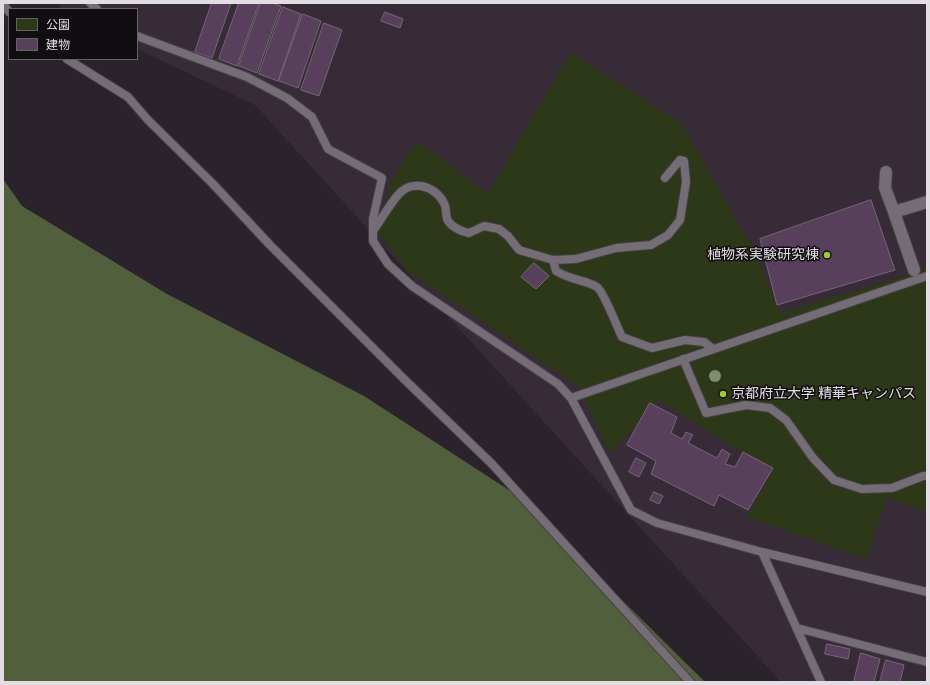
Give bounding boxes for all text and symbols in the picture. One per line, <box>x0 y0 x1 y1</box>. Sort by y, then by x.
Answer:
legend <box>8 8 138 60</box>
text: 公園 <box>46 18 70 33</box>
text: 建物 <box>46 38 70 53</box>
place label: 植物系実験研究棟 <box>707 247 819 263</box>
marker: 植物系実験研究棟 <box>822 250 832 260</box>
place label: 京都府立大学 精華キャンパス <box>731 386 916 402</box>
marker: 京都府立大学 精華キャンパス <box>718 389 728 399</box>

